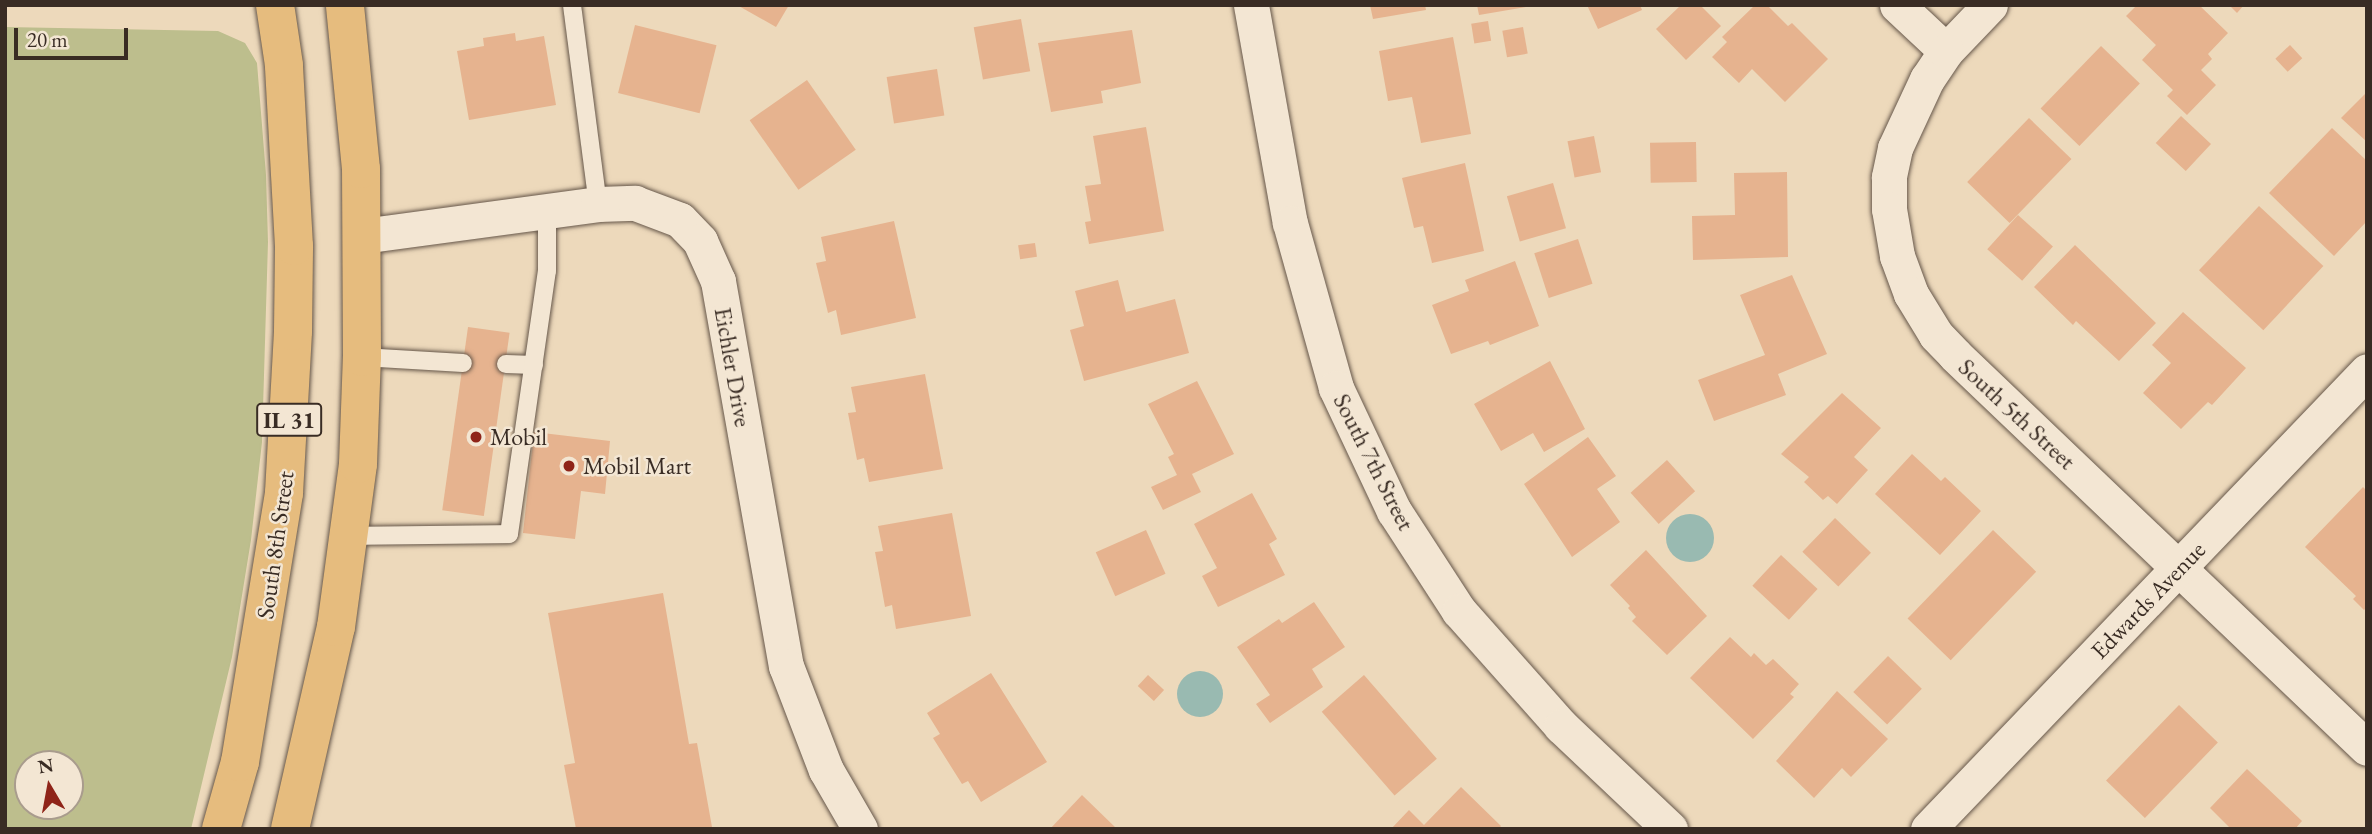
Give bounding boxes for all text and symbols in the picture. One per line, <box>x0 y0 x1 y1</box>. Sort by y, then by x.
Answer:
scale bar <box>18 14 131 58</box>
text: 20 m <box>27 26 68 53</box>
street label: Eichler Drive <box>708 305 758 429</box>
street label: South 5th Street <box>1953 353 2081 475</box>
street label: South 7th Street <box>1327 389 1421 535</box>
road number: IL 31 <box>256 400 322 440</box>
place label: Mobil <box>490 423 547 451</box>
marker: Mobil <box>468 429 484 445</box>
place label: Mobil Mart <box>583 452 691 480</box>
marker: Mobil Mart <box>561 458 577 474</box>
street label: South 8th Street <box>250 469 300 621</box>
street label: Edwards Avenue <box>2085 535 2211 665</box>
north arrow <box>14 750 84 820</box>
text: N <box>36 752 55 779</box>

